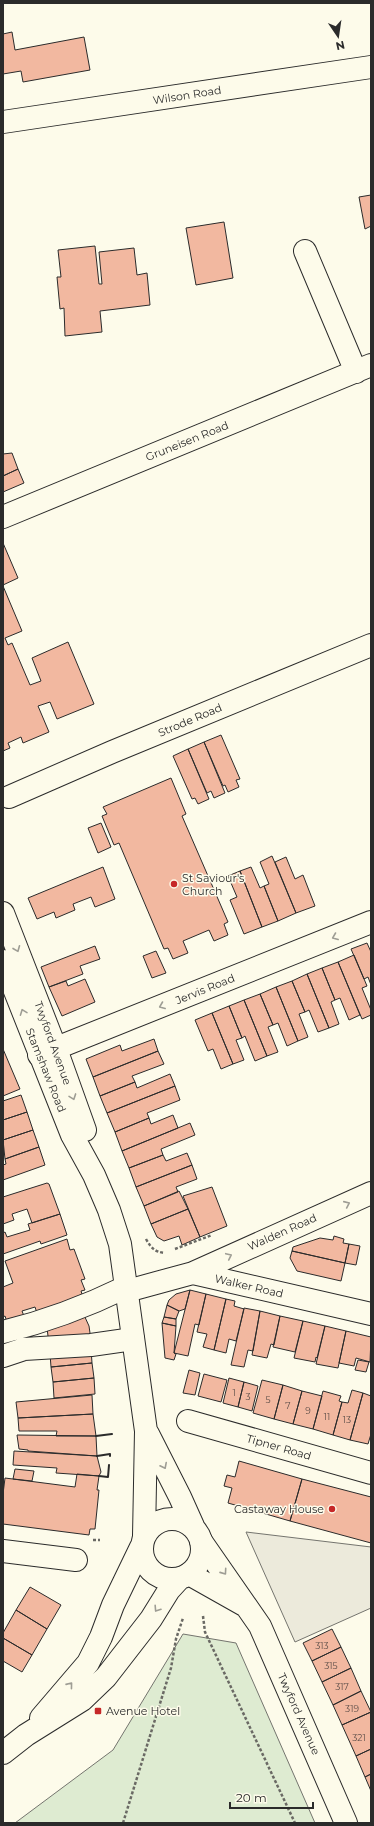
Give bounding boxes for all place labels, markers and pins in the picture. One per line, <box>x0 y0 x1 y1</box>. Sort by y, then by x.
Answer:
place label: St Saviour's Church <box>182 871 245 898</box>
marker: St Saviour's Church <box>169 879 179 889</box>
place label: Castaway House <box>234 1502 324 1516</box>
marker: Castaway House <box>327 1504 337 1514</box>
place label: Avenue Hotel <box>106 1704 180 1718</box>
marker: Avenue Hotel <box>93 1706 103 1716</box>

